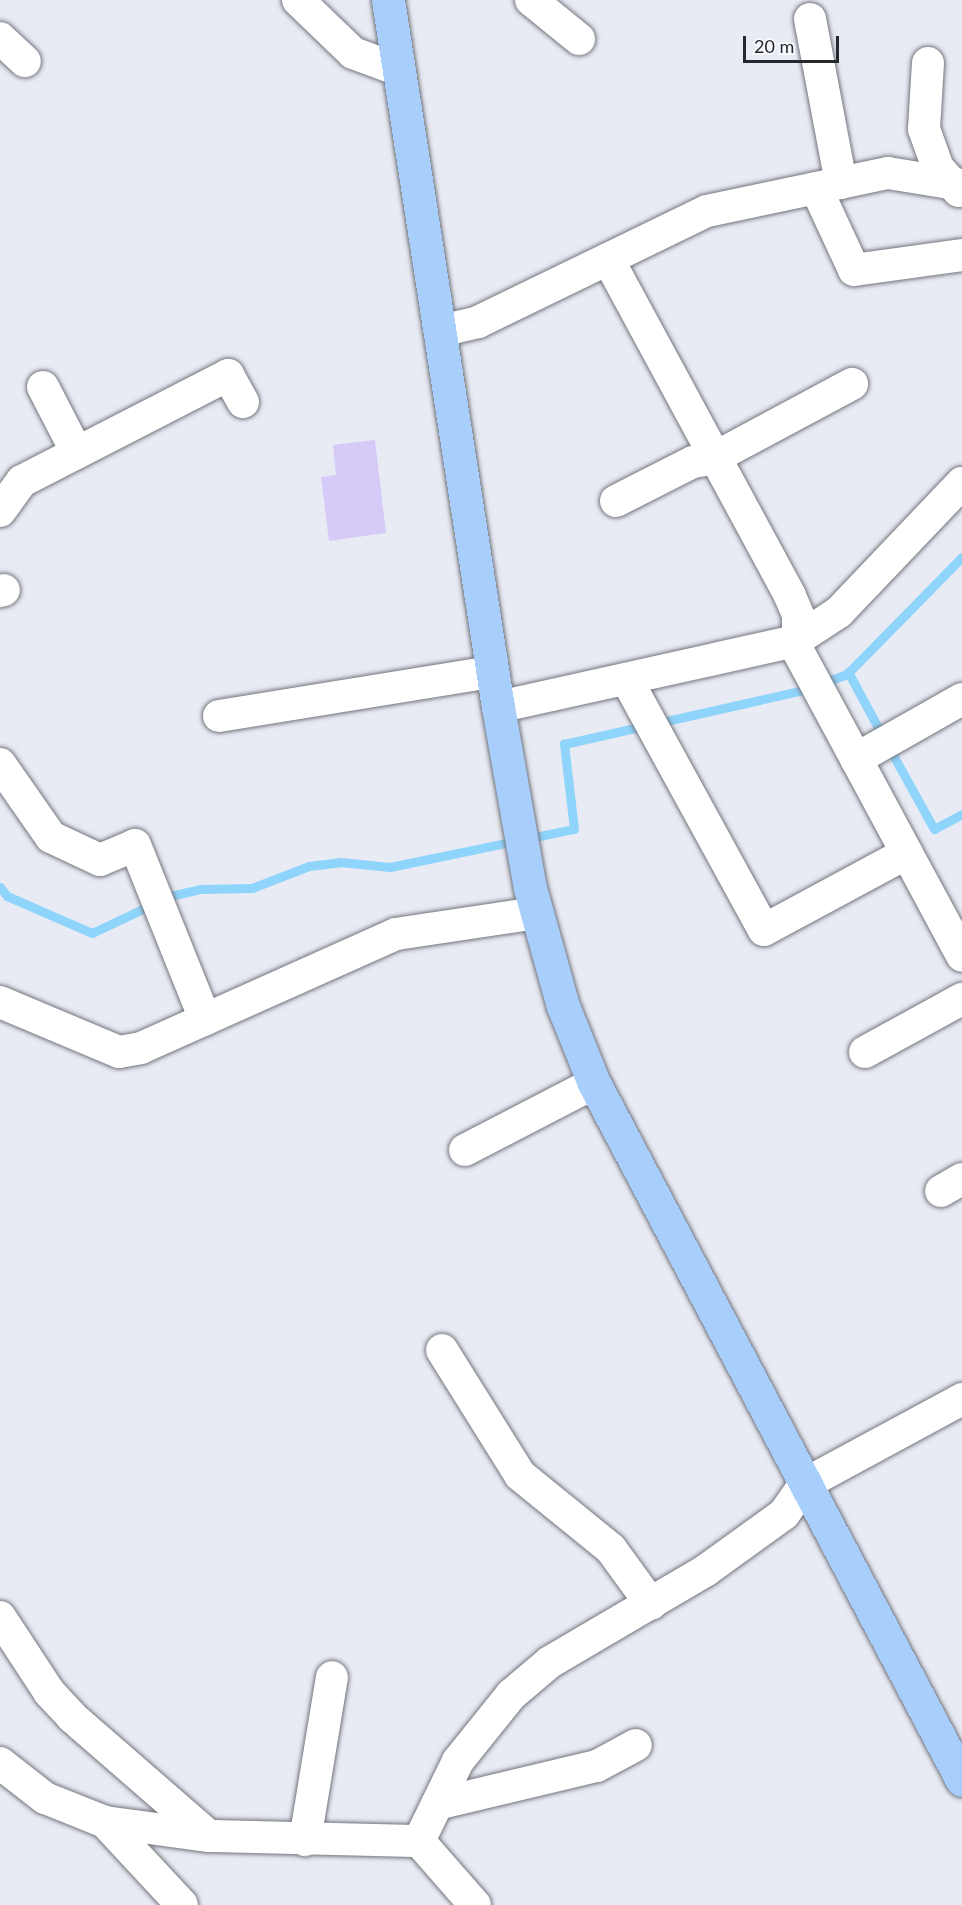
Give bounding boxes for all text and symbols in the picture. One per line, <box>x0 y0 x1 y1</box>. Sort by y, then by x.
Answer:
scale bar <box>746 24 842 62</box>
text: 20 m <box>754 35 794 57</box>

